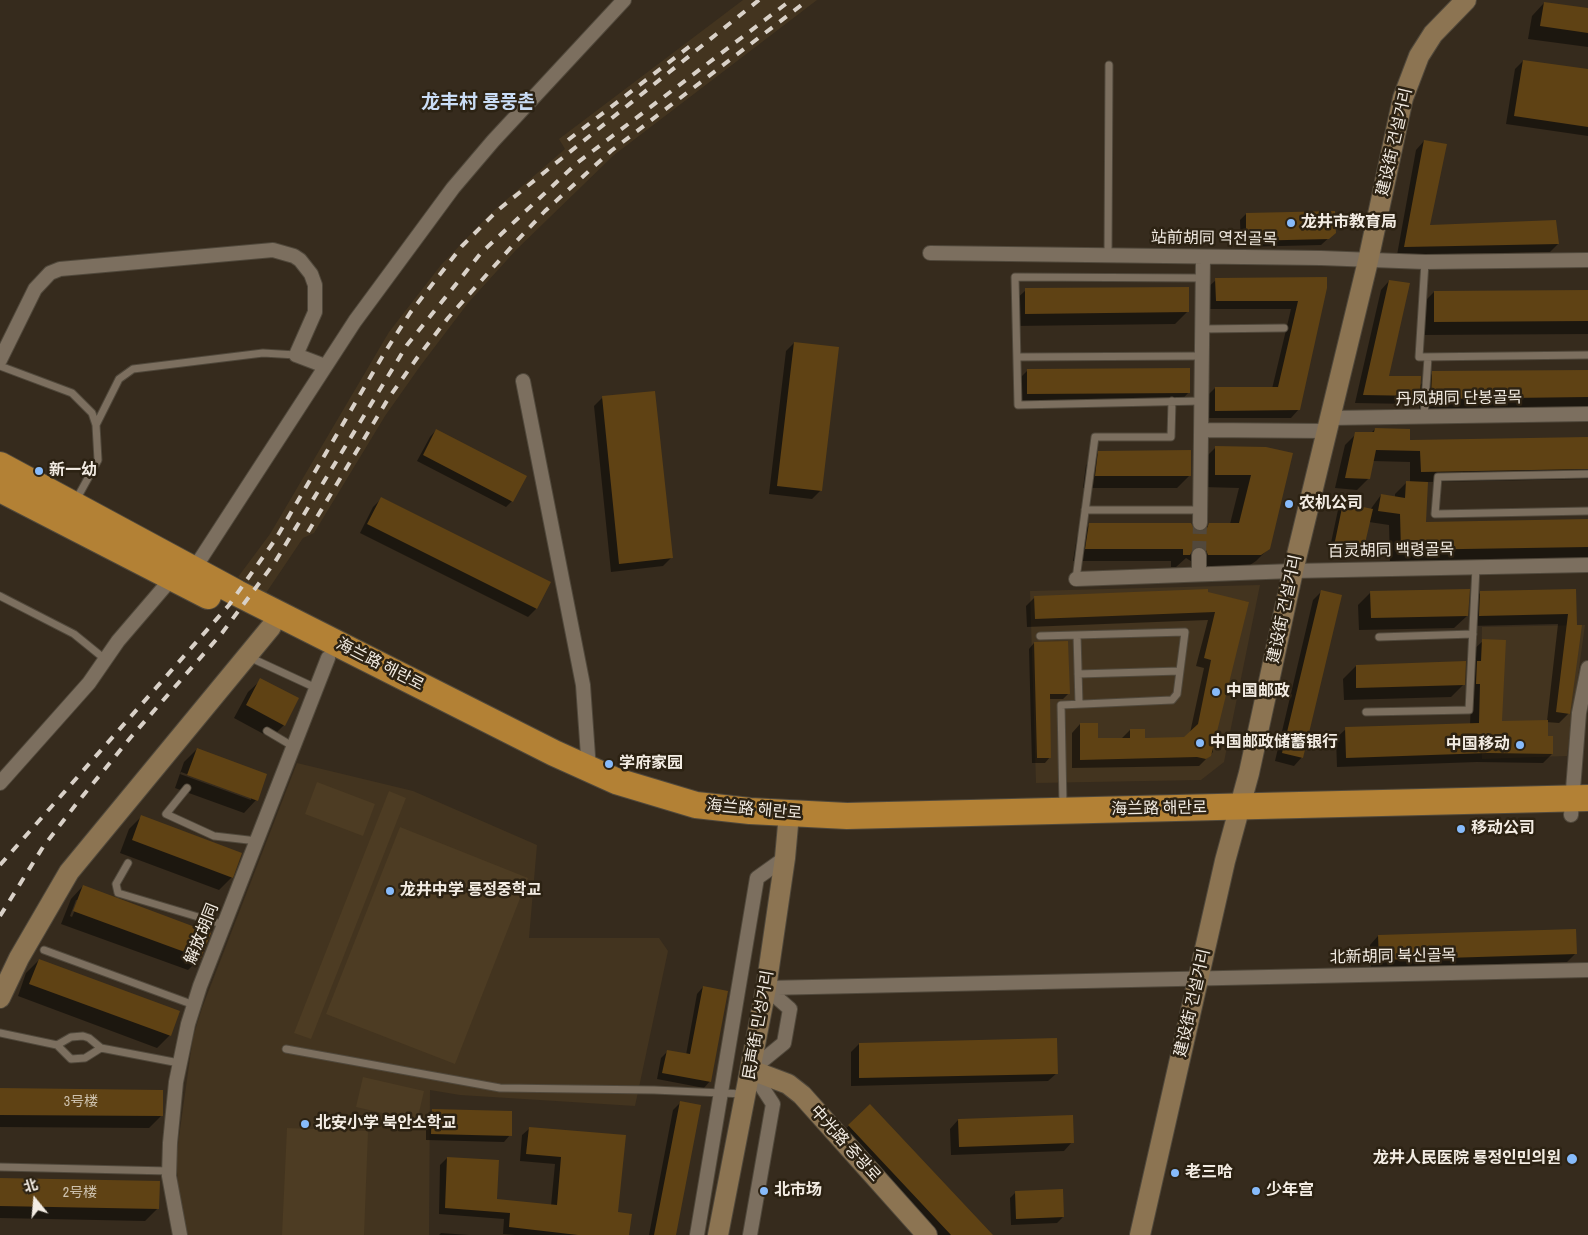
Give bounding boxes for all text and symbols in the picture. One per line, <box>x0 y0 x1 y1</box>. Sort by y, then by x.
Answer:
street label: 建设街 건설거리 <box>1373 86 1417 198</box>
district label: 龙丰村 룡풍촌 <box>421 92 535 114</box>
place label: 龙井市教育局 <box>1301 213 1397 233</box>
marker: 龙井市教育局 <box>1285 217 1297 229</box>
street label: 站前胡同 역전골목 <box>1151 228 1277 250</box>
street label: 丹凤胡同 단봉골목 <box>1396 388 1522 410</box>
place label: 新一幼 <box>49 461 97 481</box>
marker: 新一幼 <box>33 465 45 477</box>
place label: 农机公司 <box>1299 494 1363 514</box>
marker: 农机公司 <box>1283 498 1295 510</box>
street label: 百灵胡同 백령골목 <box>1328 540 1454 562</box>
street label: 建设街 건설거리 <box>1264 553 1306 665</box>
street label: 海兰路 해란로 <box>333 635 427 695</box>
place label: 中国邮政 <box>1226 682 1290 702</box>
marker: 中国邮政 <box>1210 686 1222 698</box>
place label: 中国邮政储蓄银行 <box>1210 733 1338 753</box>
place label: 中国移动 <box>1446 735 1510 755</box>
marker: 中国邮政储蓄银行 <box>1194 737 1206 749</box>
marker: 中国移动 <box>1514 739 1526 751</box>
place label: 学府家园 <box>619 754 683 774</box>
marker: 学府家园 <box>603 758 615 770</box>
street label: 海兰路 해란로 <box>705 796 803 824</box>
street label: 海兰路 해란로 <box>1111 799 1207 819</box>
place label: 移动公司 <box>1471 819 1535 839</box>
marker: 移动公司 <box>1455 823 1467 835</box>
place label: 龙井中学 룡정중학교 <box>400 881 541 901</box>
marker: 龙井中学 룡정중학교 <box>384 885 396 897</box>
street label: 解放胡同 <box>181 901 223 967</box>
street label: 北新胡同 북신골목 <box>1330 946 1456 968</box>
street label: 建设街 건설거리 <box>1171 947 1215 1059</box>
street label: 民声街 민성거리 <box>740 969 778 1081</box>
house number: 3号楼 <box>64 1094 98 1110</box>
street label: 中光路 중광로 <box>806 1102 884 1186</box>
place label: 北安小学 북안소학교 <box>315 1114 456 1134</box>
marker: 北安小学 북안소학교 <box>299 1118 311 1130</box>
place label: 龙井人民医院 룡정인민의원 <box>1373 1149 1561 1169</box>
marker: 龙井人民医院 룡정인민의원 <box>1565 1152 1579 1166</box>
place label: 老三哈 <box>1185 1163 1233 1183</box>
marker: 老三哈 <box>1169 1167 1181 1179</box>
north arrow <box>10 1175 60 1225</box>
text: 北 <box>21 1175 40 1196</box>
place label: 北市场 <box>774 1181 822 1201</box>
place label: 少年宫 <box>1266 1181 1314 1201</box>
house number: 2号楼 <box>63 1185 97 1201</box>
marker: 北市场 <box>758 1185 770 1197</box>
marker: 少年宫 <box>1250 1185 1262 1197</box>

